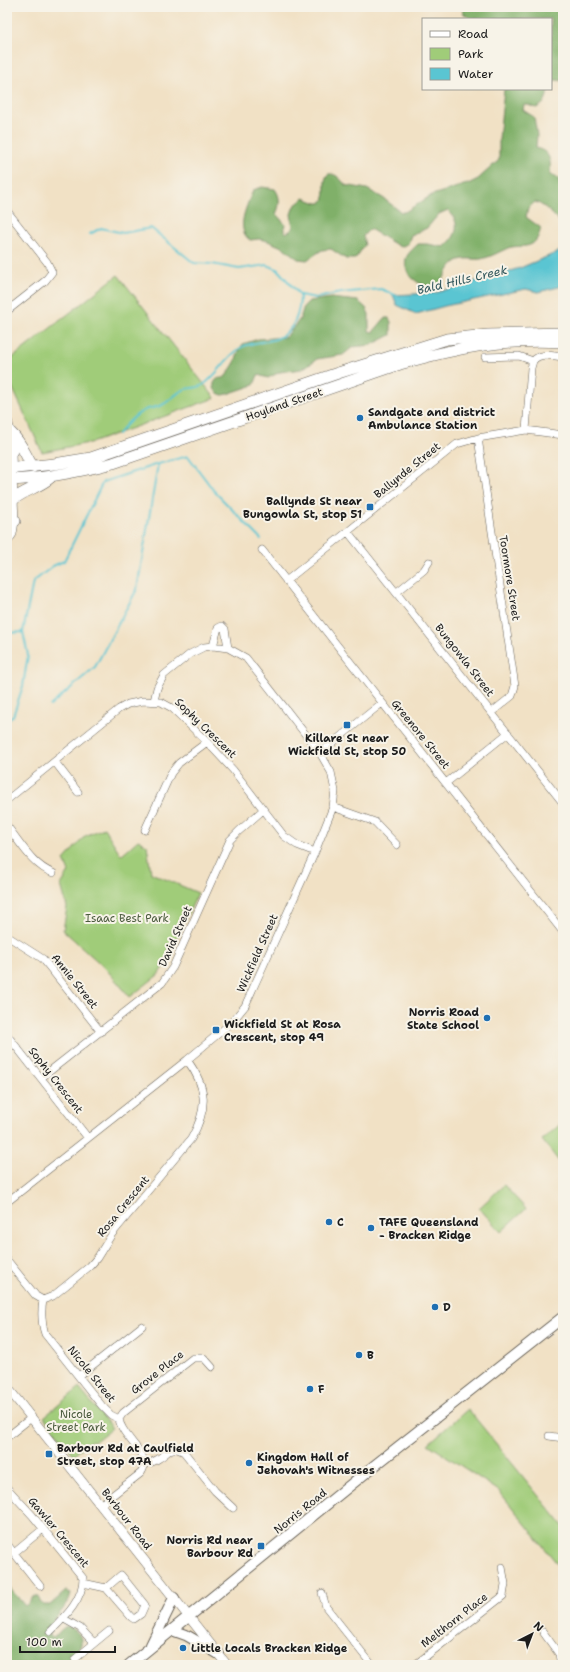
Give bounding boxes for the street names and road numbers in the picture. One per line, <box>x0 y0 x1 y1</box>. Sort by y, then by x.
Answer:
street label: Hoyland Street <box>244 384 325 425</box>
street label: Ballynde Street <box>371 439 444 502</box>
street label: Toormore Street <box>495 534 524 622</box>
street label: Bungowla Street <box>431 621 498 700</box>
street label: Sophy Crescent <box>171 695 240 762</box>
street label: Greenore Street <box>388 696 453 772</box>
street label: David Street <box>155 903 196 969</box>
street label: Wickfield Street <box>233 911 282 995</box>
street label: Annie Street <box>48 951 101 1012</box>
street label: Sophy Crescent <box>25 1044 86 1117</box>
street label: Rosa Crescent <box>94 1172 153 1240</box>
street label: Nicole Street <box>64 1343 119 1406</box>
street label: Grove Place <box>128 1347 187 1398</box>
street label: Norris Road <box>271 1485 330 1537</box>
street label: Barbour Road <box>98 1486 155 1553</box>
street label: Gawler Crescent <box>25 1494 93 1571</box>
street label: Melthorn Place <box>418 1590 491 1651</box>

